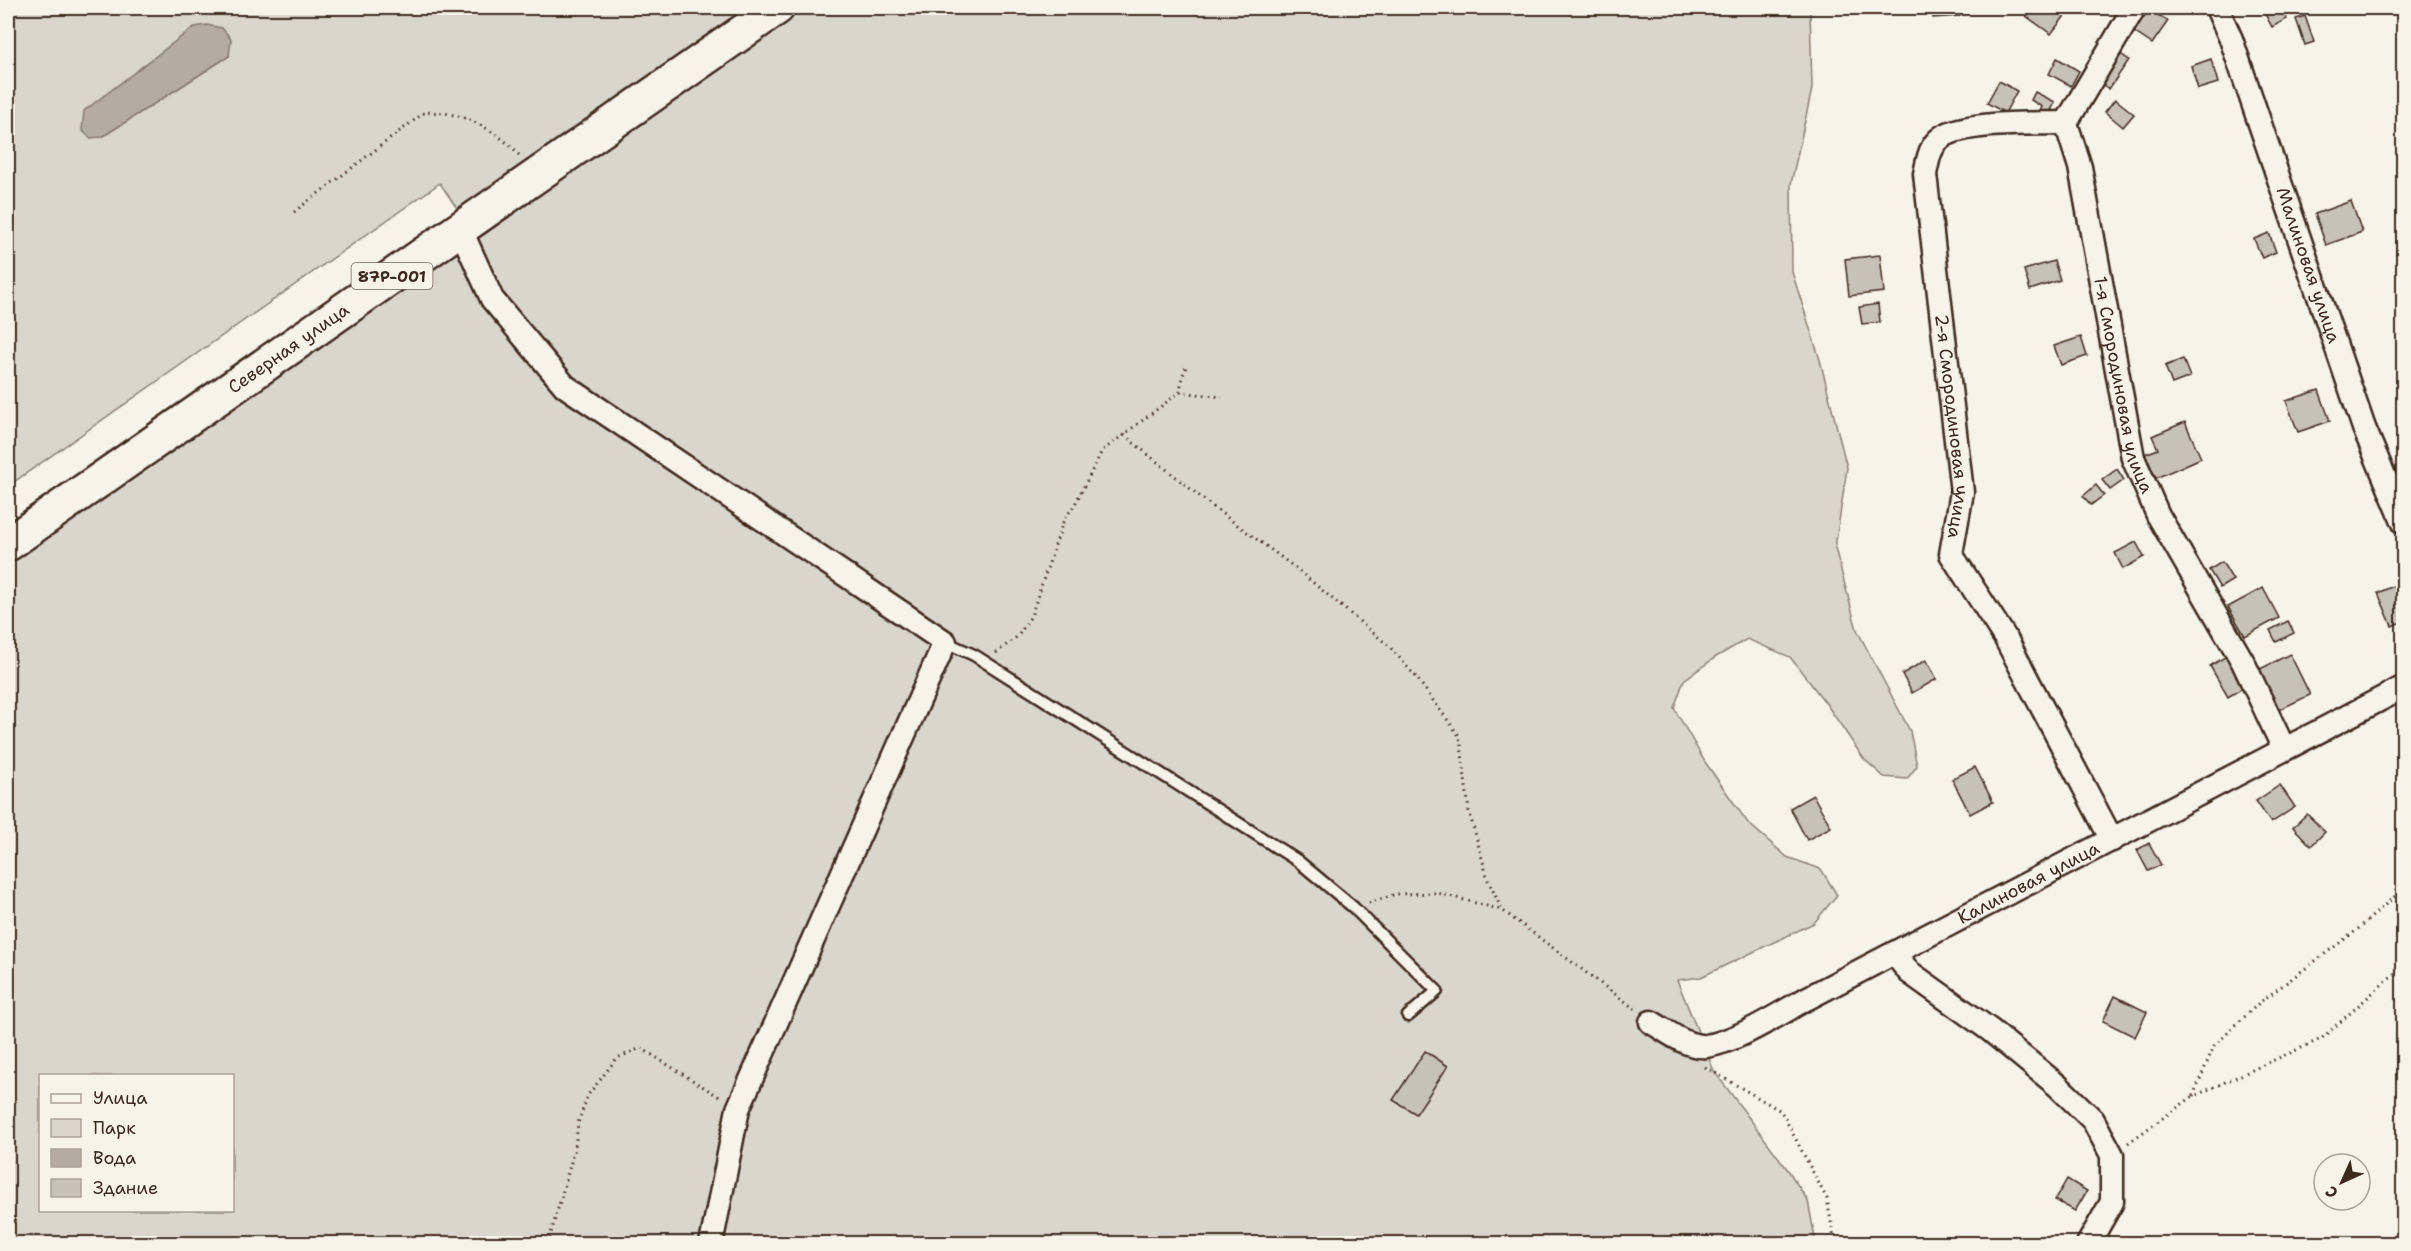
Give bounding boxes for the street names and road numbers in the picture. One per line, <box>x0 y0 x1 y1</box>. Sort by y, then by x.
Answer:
street label: Малиновая улица <box>2271 184 2346 346</box>
road number: 87Р-001 <box>352 263 432 289</box>
street label: 1-я Смородиновая улица <box>2088 274 2159 497</box>
street label: Северная улица <box>223 298 354 399</box>
street label: 2-я Смородиновая улица <box>1929 313 1974 541</box>
street label: Калиновая улица <box>1953 836 2104 930</box>

